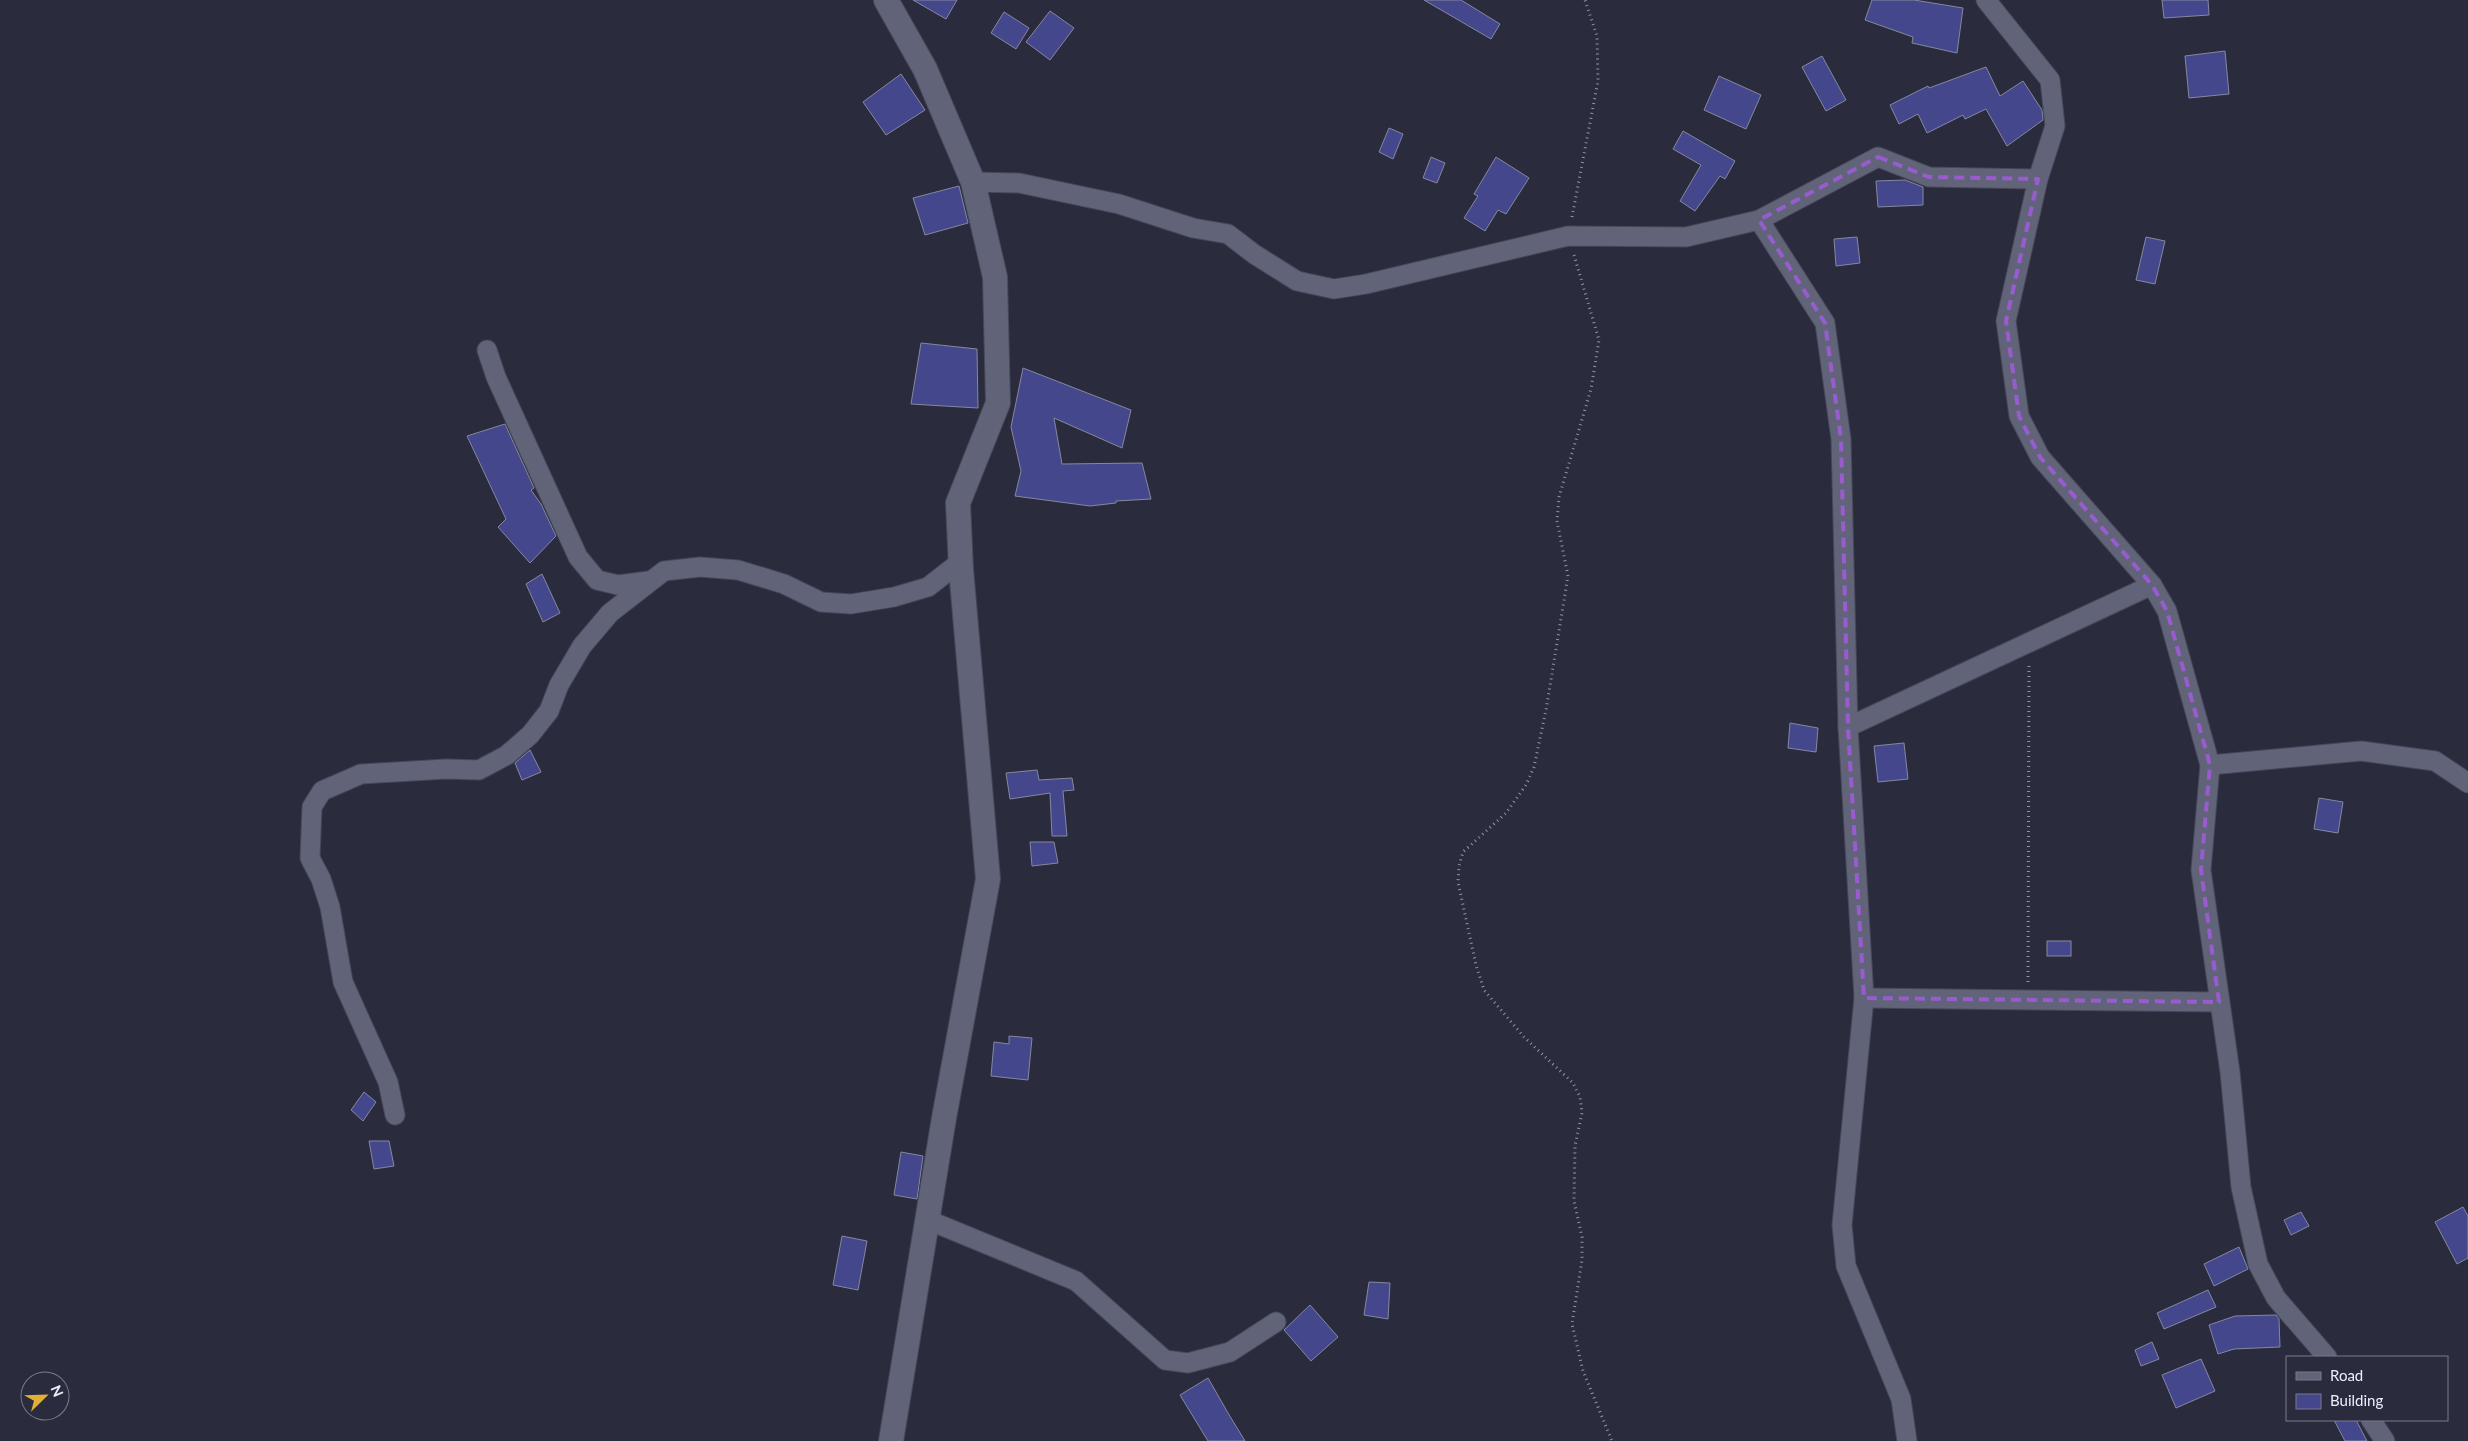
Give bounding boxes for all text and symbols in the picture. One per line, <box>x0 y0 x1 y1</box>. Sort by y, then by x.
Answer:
legend <box>2286 1356 2448 1421</box>
text: Road <box>2330 1366 2363 1384</box>
north arrow <box>20 1371 70 1421</box>
text: N <box>47 1382 67 1399</box>
text: Building <box>2330 1391 2383 1409</box>

